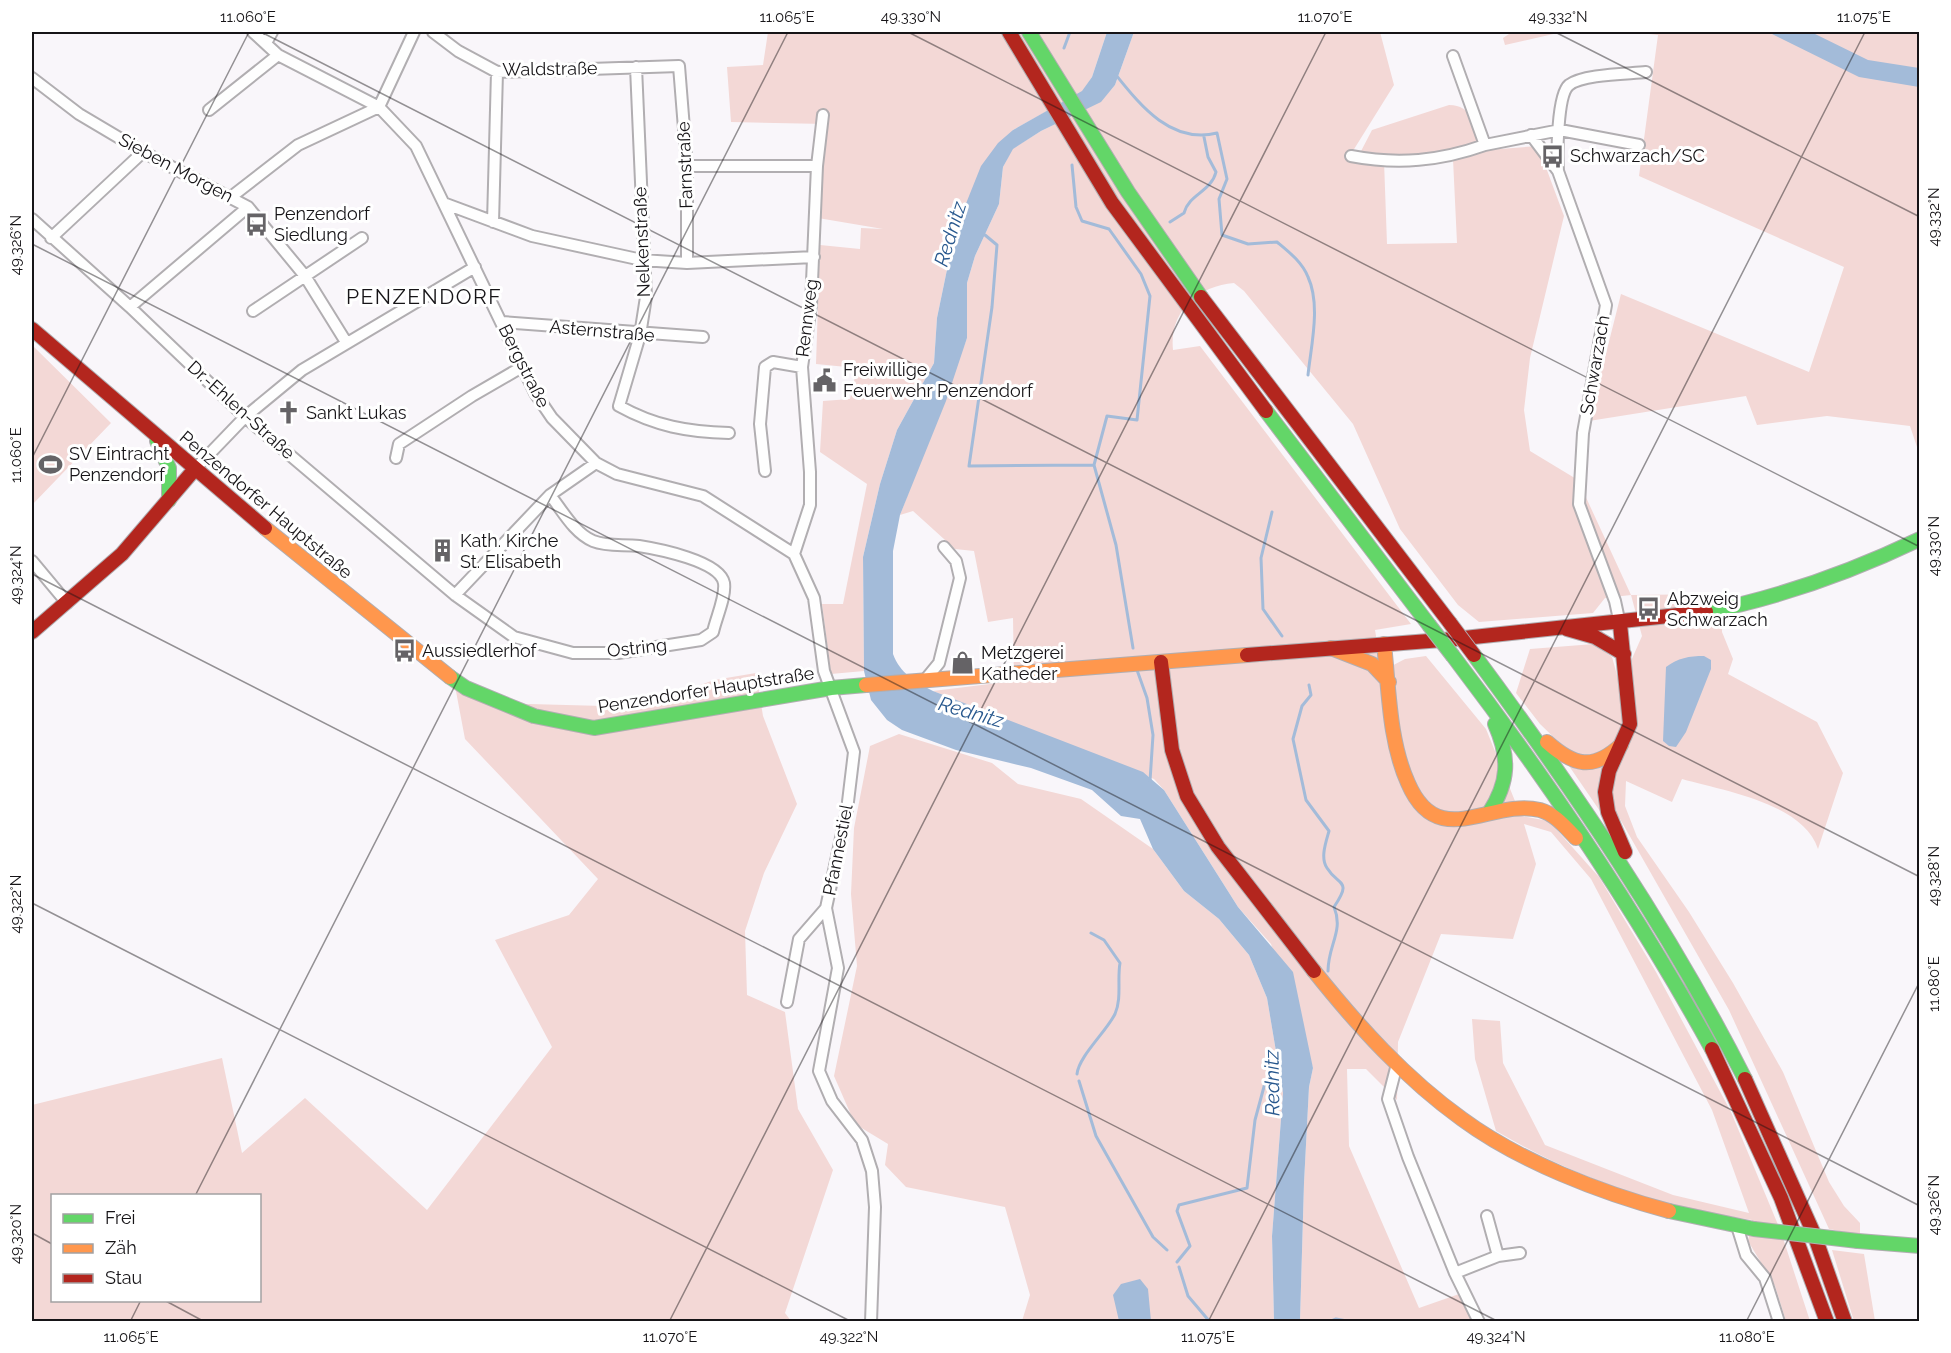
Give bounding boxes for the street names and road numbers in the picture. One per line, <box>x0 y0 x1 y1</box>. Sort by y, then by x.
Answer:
street label: Waldstraße <box>502 57 598 80</box>
street label: Farnstraße <box>672 121 697 209</box>
street label: Sieben Morgen <box>115 129 237 207</box>
street label: Nelkenstraße <box>629 186 654 298</box>
street label: Rennweg <box>791 278 822 358</box>
street label: Schwarzach <box>1575 314 1614 416</box>
street label: Asternstraße <box>549 315 656 346</box>
street label: Bergstraße <box>494 320 555 411</box>
street label: Dr.-Ehlen-Straße <box>183 356 300 463</box>
street label: Penzendorfer Hauptstraße <box>176 426 357 583</box>
street label: Ostring <box>606 634 668 661</box>
street label: Penzendorfer Hauptstraße <box>596 662 816 717</box>
street label: Pfannestiel <box>818 802 857 897</box>

